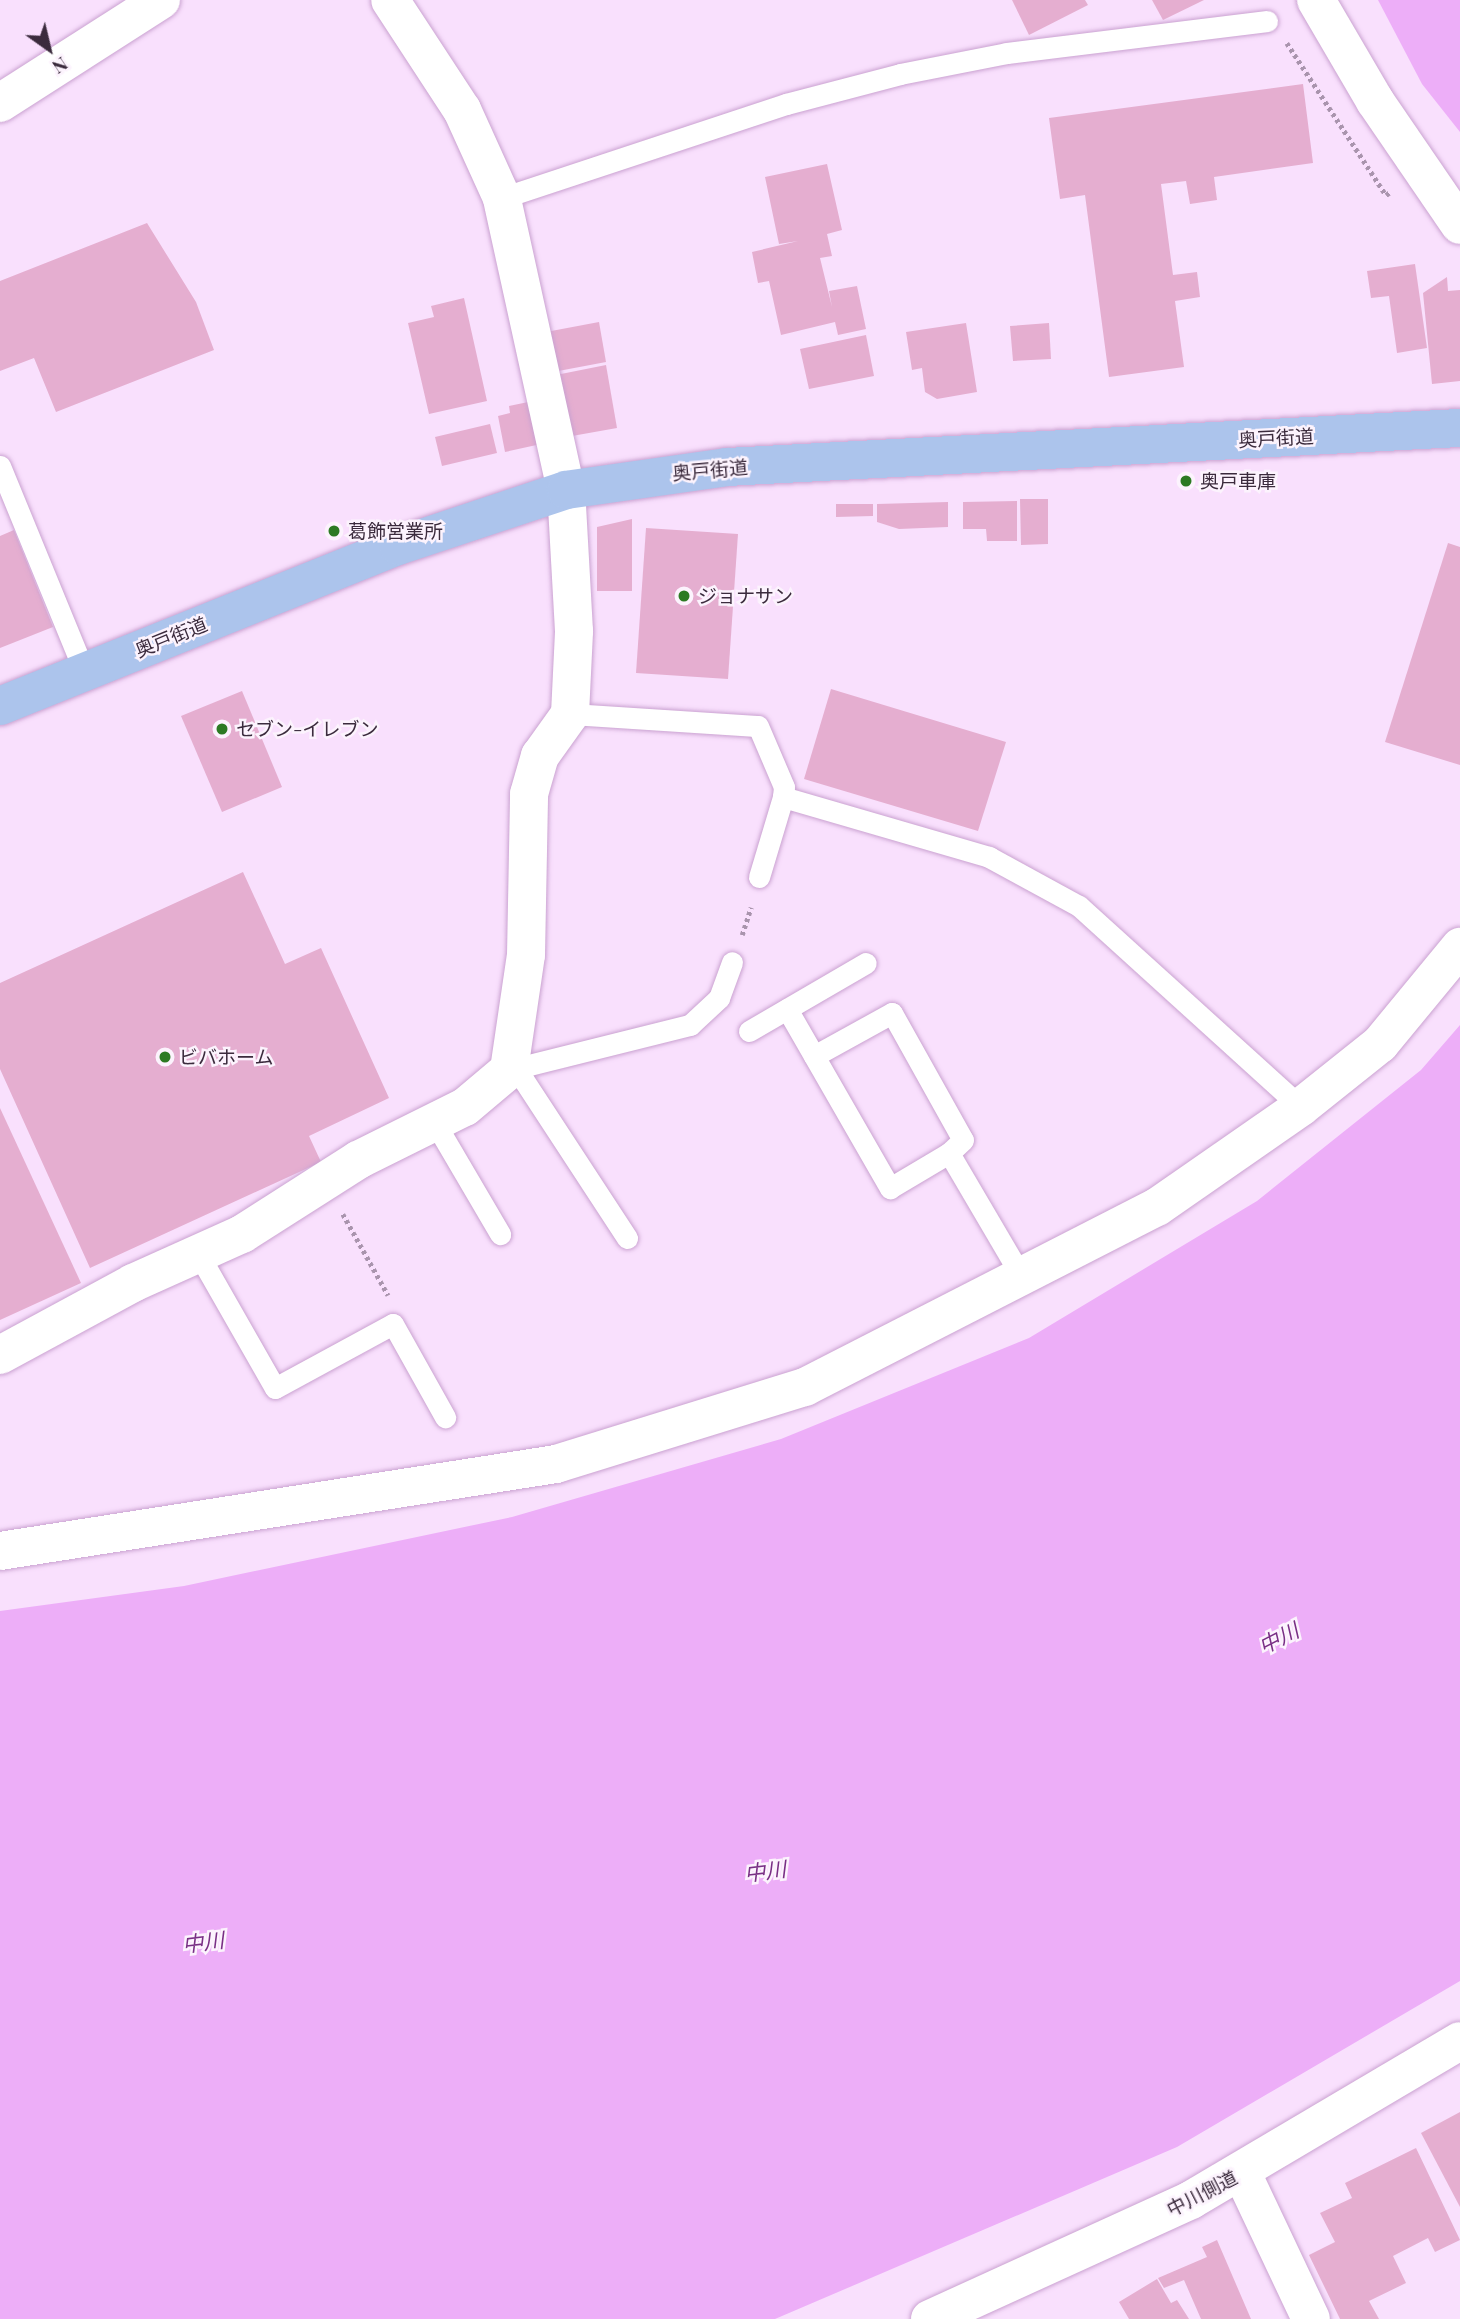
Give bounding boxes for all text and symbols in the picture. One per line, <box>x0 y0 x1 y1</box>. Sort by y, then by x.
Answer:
north arrow <box>14 14 84 84</box>
text: N <box>48 52 74 81</box>
street label: 奥戸街道 <box>1237 425 1315 451</box>
street label: 奥戸街道 <box>671 455 749 485</box>
place label: 奥戸車庫 <box>1200 470 1276 492</box>
marker: 奥戸車庫 <box>1178 473 1194 489</box>
place label: 葛飾営業所 <box>348 520 443 542</box>
marker: 葛飾営業所 <box>326 523 342 539</box>
place label: ジョナサン <box>698 585 793 607</box>
marker: ジョナサン <box>676 588 692 604</box>
street label: 奥戸街道 <box>131 612 211 662</box>
place label: セブン-イレブン <box>236 718 378 740</box>
marker: セブン-イレブン <box>214 721 230 737</box>
place label: ビバホーム <box>179 1046 274 1068</box>
marker: ビバホーム <box>157 1049 173 1065</box>
water label: 中川 <box>1254 1616 1302 1658</box>
water label: 中川 <box>743 1855 787 1885</box>
water label: 中川 <box>181 1926 225 1956</box>
street label: 中川側道 <box>1163 2166 1241 2220</box>

